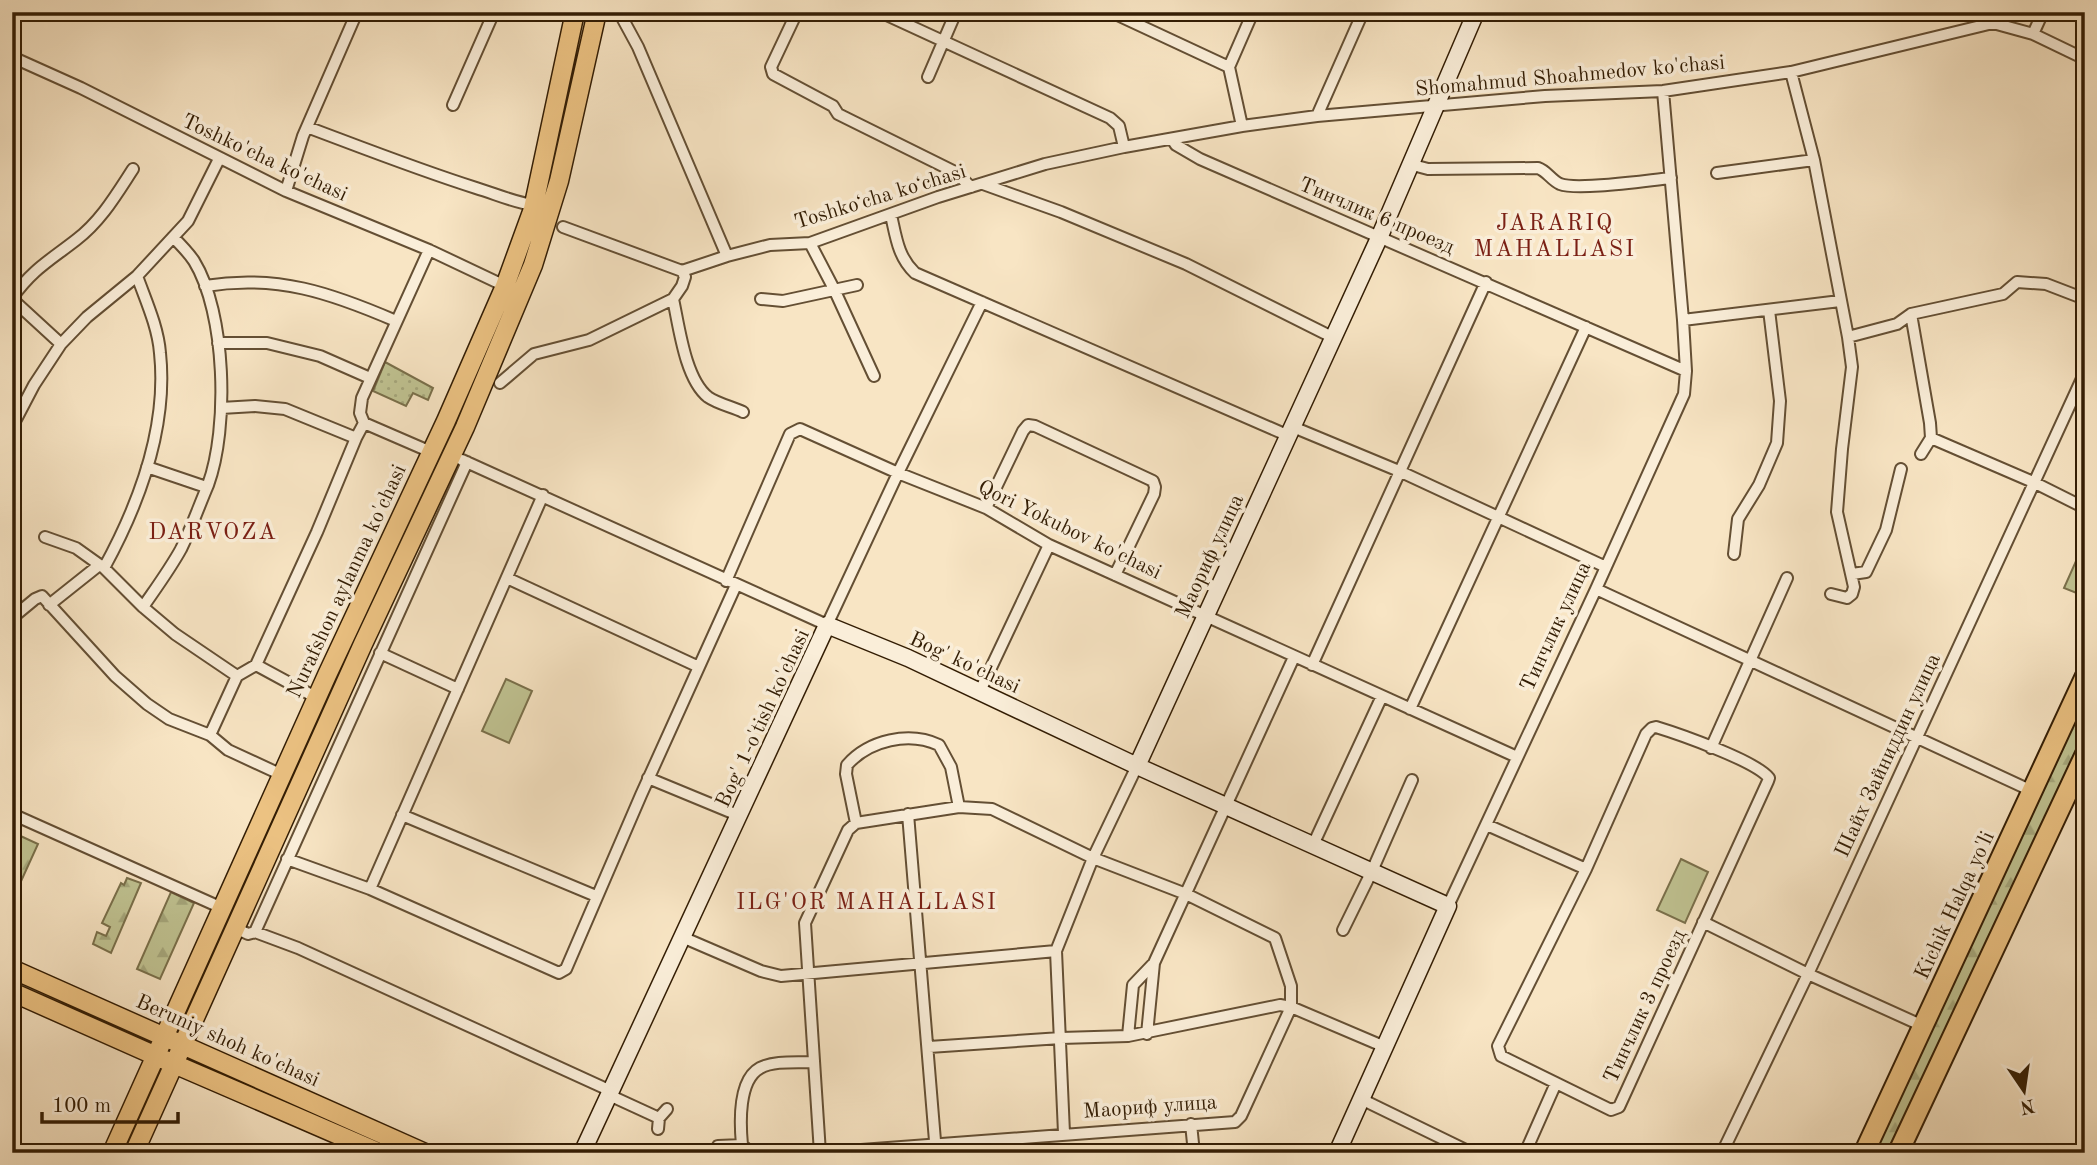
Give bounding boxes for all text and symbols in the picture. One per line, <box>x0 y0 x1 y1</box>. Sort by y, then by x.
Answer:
street label: Shomahmud Shoahmedov ko'chasi <box>1414 52 1726 100</box>
street label: Toshko'cha ko'chasi <box>178 111 350 206</box>
street label: Toshkoʻcha koʻchasi <box>792 161 969 234</box>
street label: Тинчлик 6 проезд <box>1296 174 1458 259</box>
district label: JARARIQ MAHALLASI <box>1474 212 1636 261</box>
street label: Nurafshon aylanma ko'chasi <box>284 462 411 702</box>
street label: Qori Yokubov ko'chasi <box>974 477 1164 584</box>
street label: Маориф улица <box>1173 491 1248 622</box>
district label: DARVOZA <box>148 521 278 544</box>
street label: Тинчлик улица <box>1517 559 1596 695</box>
street label: Bog' 1-o'tish ko'chasi <box>713 626 814 811</box>
street label: Bog' ko'chasi <box>906 629 1023 698</box>
street label: Шайх Зайниддин улица <box>1832 651 1945 861</box>
street label: Kichik Halqa yo'li <box>1912 828 1999 983</box>
district label: ILG'OR MAHALLASI <box>736 891 998 914</box>
street label: Тинчлик 3 проезд <box>1601 926 1690 1087</box>
street label: Beruniy shoh ko'chasi <box>133 991 322 1091</box>
north arrow <box>1988 1056 2058 1126</box>
scale bar <box>42 1081 178 1125</box>
street label: Маориф улица <box>1082 1092 1218 1123</box>
text: N <box>2018 1094 2036 1116</box>
text: 100 m <box>52 1096 111 1117</box>

